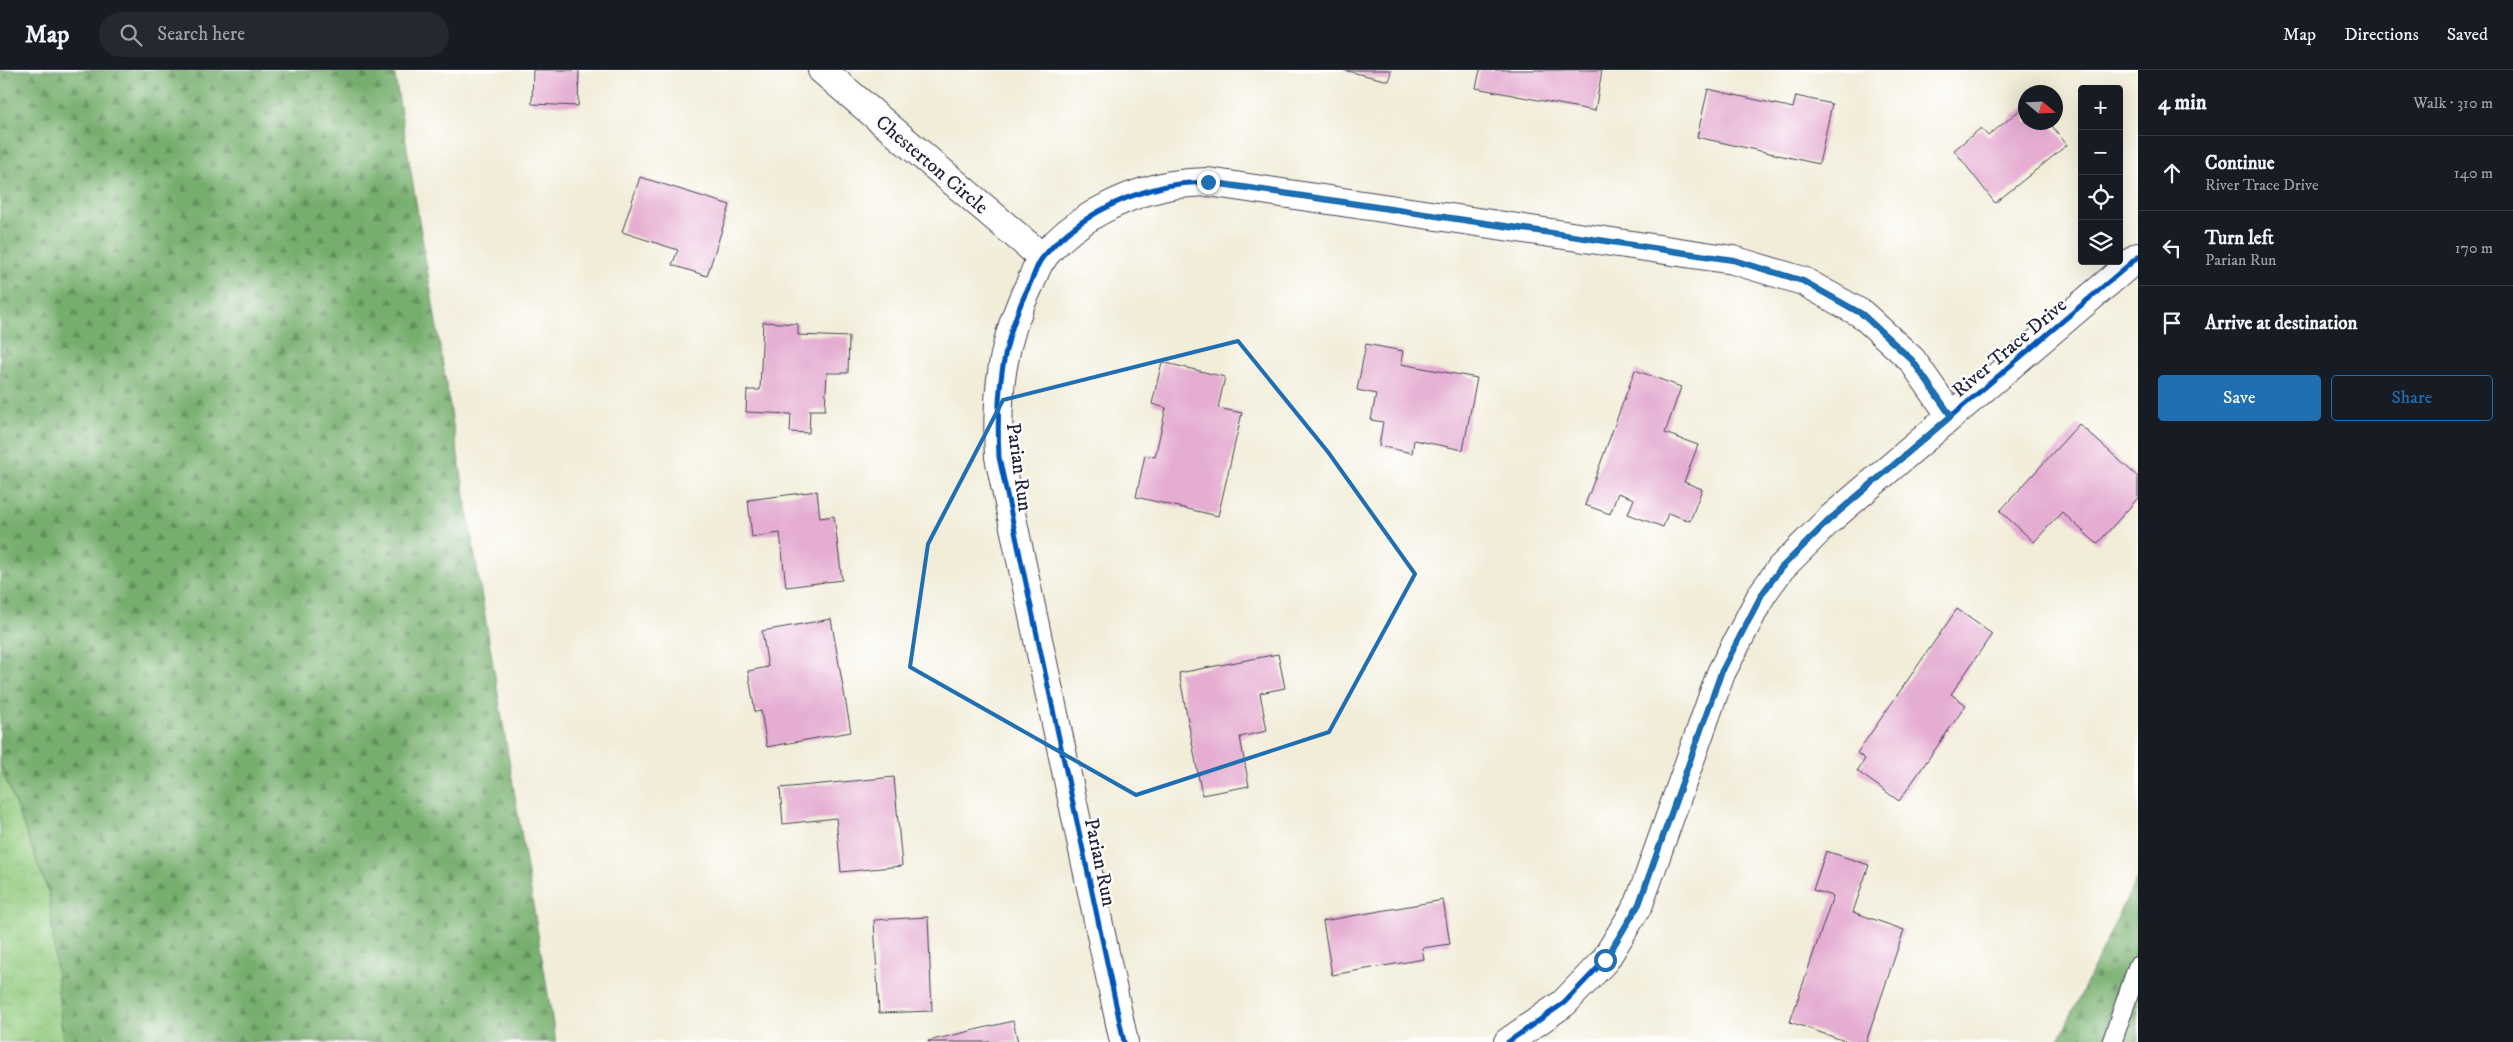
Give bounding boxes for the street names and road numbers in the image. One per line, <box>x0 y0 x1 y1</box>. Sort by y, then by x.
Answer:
street label: Chesterton Circle <box>870 110 993 220</box>
street label: River Trace Drive <box>1948 293 2072 403</box>
street label: Parian Run <box>1000 421 1037 514</box>
street label: Parian Run <box>1078 816 1121 909</box>

